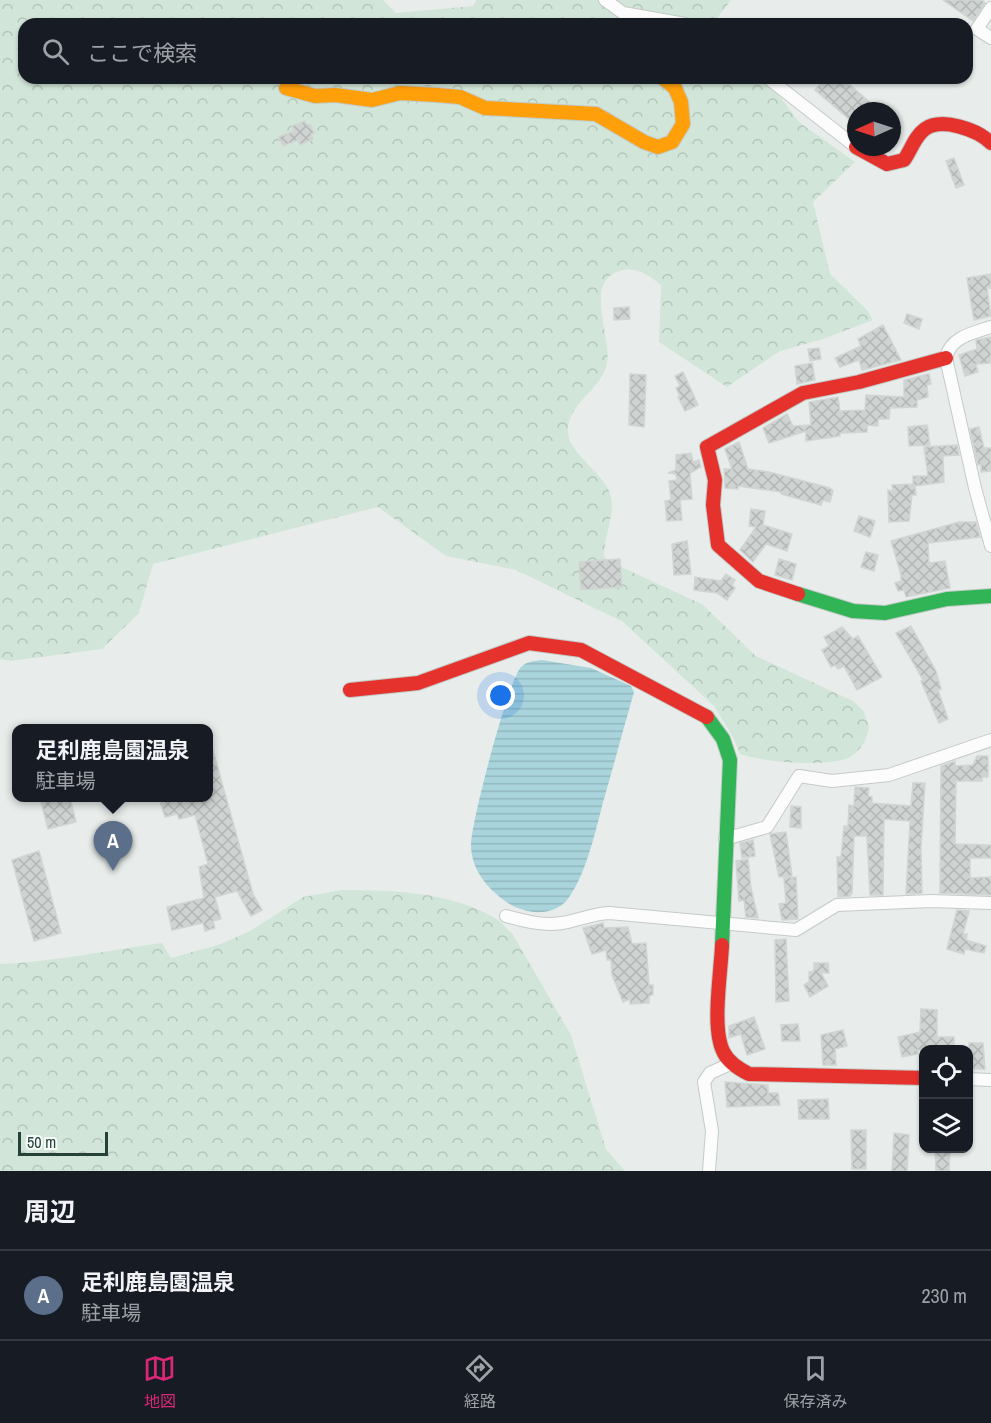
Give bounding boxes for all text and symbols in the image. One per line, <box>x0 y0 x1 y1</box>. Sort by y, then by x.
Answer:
search box <box>18 18 973 84</box>
icon: search <box>39 35 72 68</box>
text: ここで検索 <box>87 38 197 68</box>
north arrow <box>847 102 901 156</box>
your location <box>486 681 515 710</box>
popup <box>12 724 213 802</box>
text: 足利鹿島園温泉 <box>35 735 190 765</box>
text: 駐車場 <box>35 767 95 794</box>
pin: A <box>94 822 132 871</box>
map controls <box>919 1045 973 1153</box>
button: locate <box>919 1045 973 1099</box>
button: layers <box>919 1099 973 1153</box>
scale bar <box>18 1129 108 1156</box>
text: 50 m <box>27 1131 56 1153</box>
text: 周辺 <box>24 1194 76 1229</box>
text: 足利鹿島園温泉 <box>81 1267 235 1297</box>
text: A <box>38 1282 49 1309</box>
text: 230 m <box>921 1282 967 1309</box>
text: 駐車場 <box>81 1299 141 1326</box>
tab: 地図 <box>143 1352 176 1412</box>
tab: 経路 <box>463 1352 496 1412</box>
tab: 保存済み <box>783 1352 847 1412</box>

